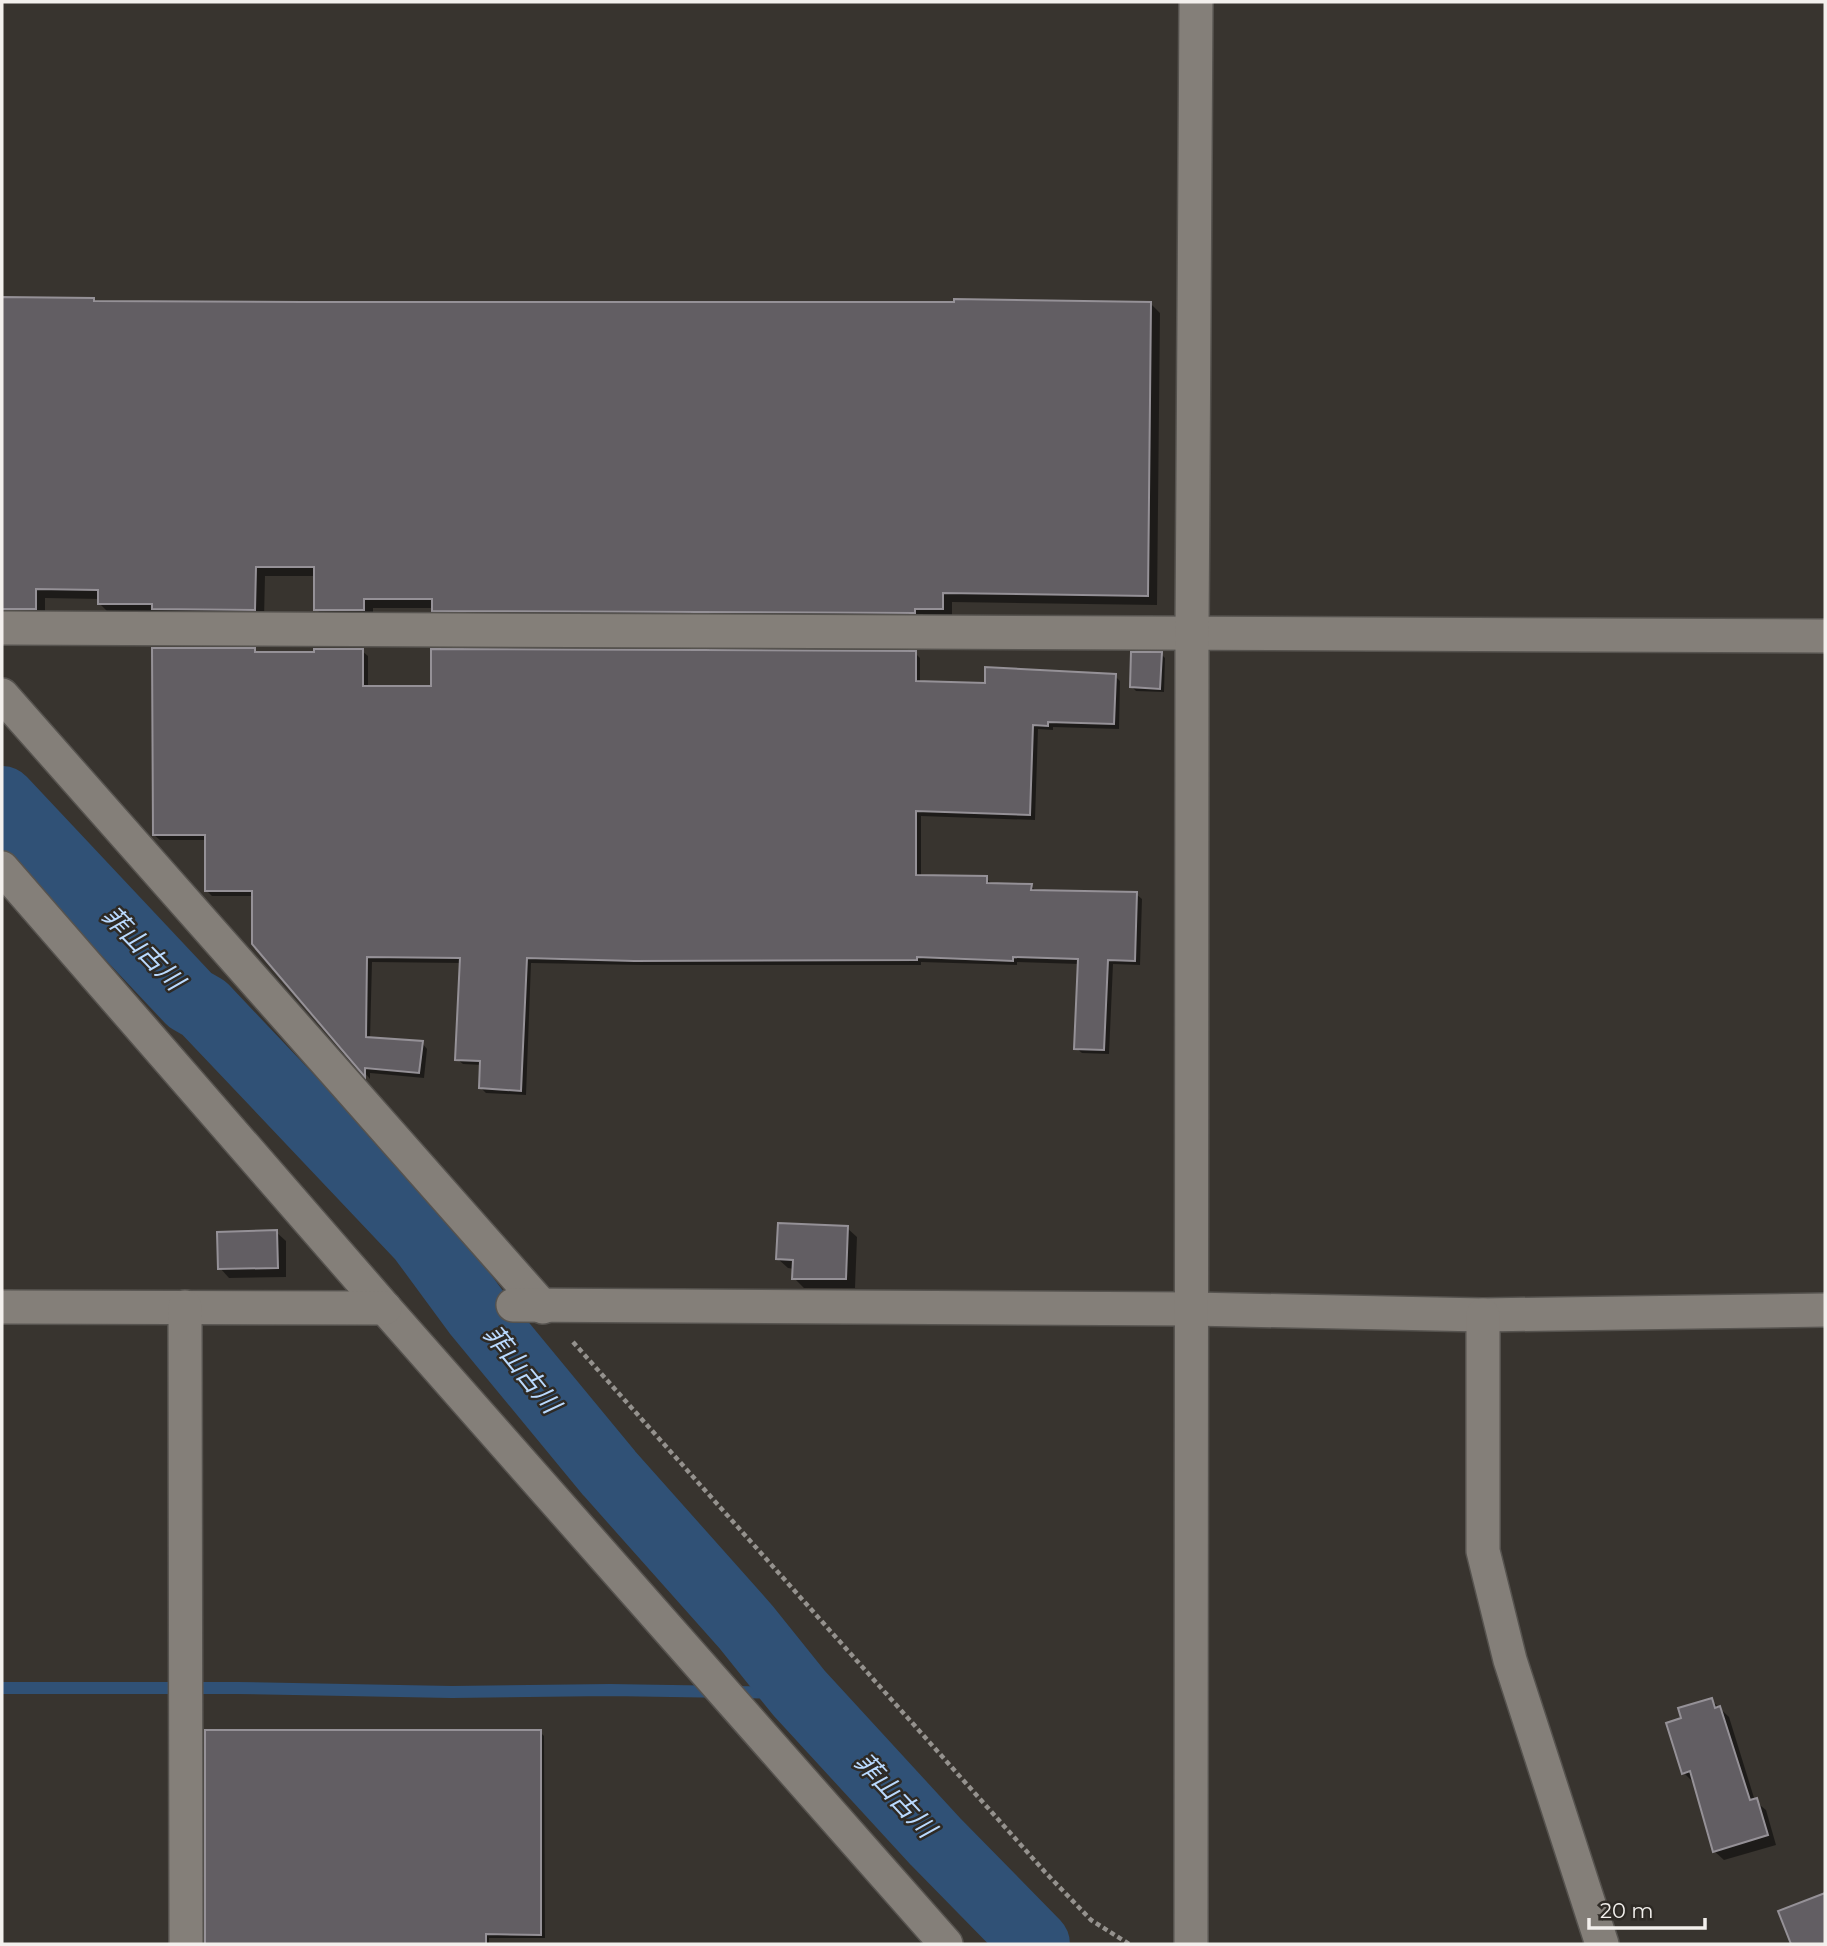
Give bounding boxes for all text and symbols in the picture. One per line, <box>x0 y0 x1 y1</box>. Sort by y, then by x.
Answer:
water label: 菲山古川 <box>95 899 193 999</box>
water label: 菲山古川 <box>477 1319 569 1422</box>
water label: 菲山古川 <box>848 1746 944 1846</box>
scale bar <box>1589 1886 1704 1930</box>
text: 20 m <box>1600 1898 1654 1923</box>

